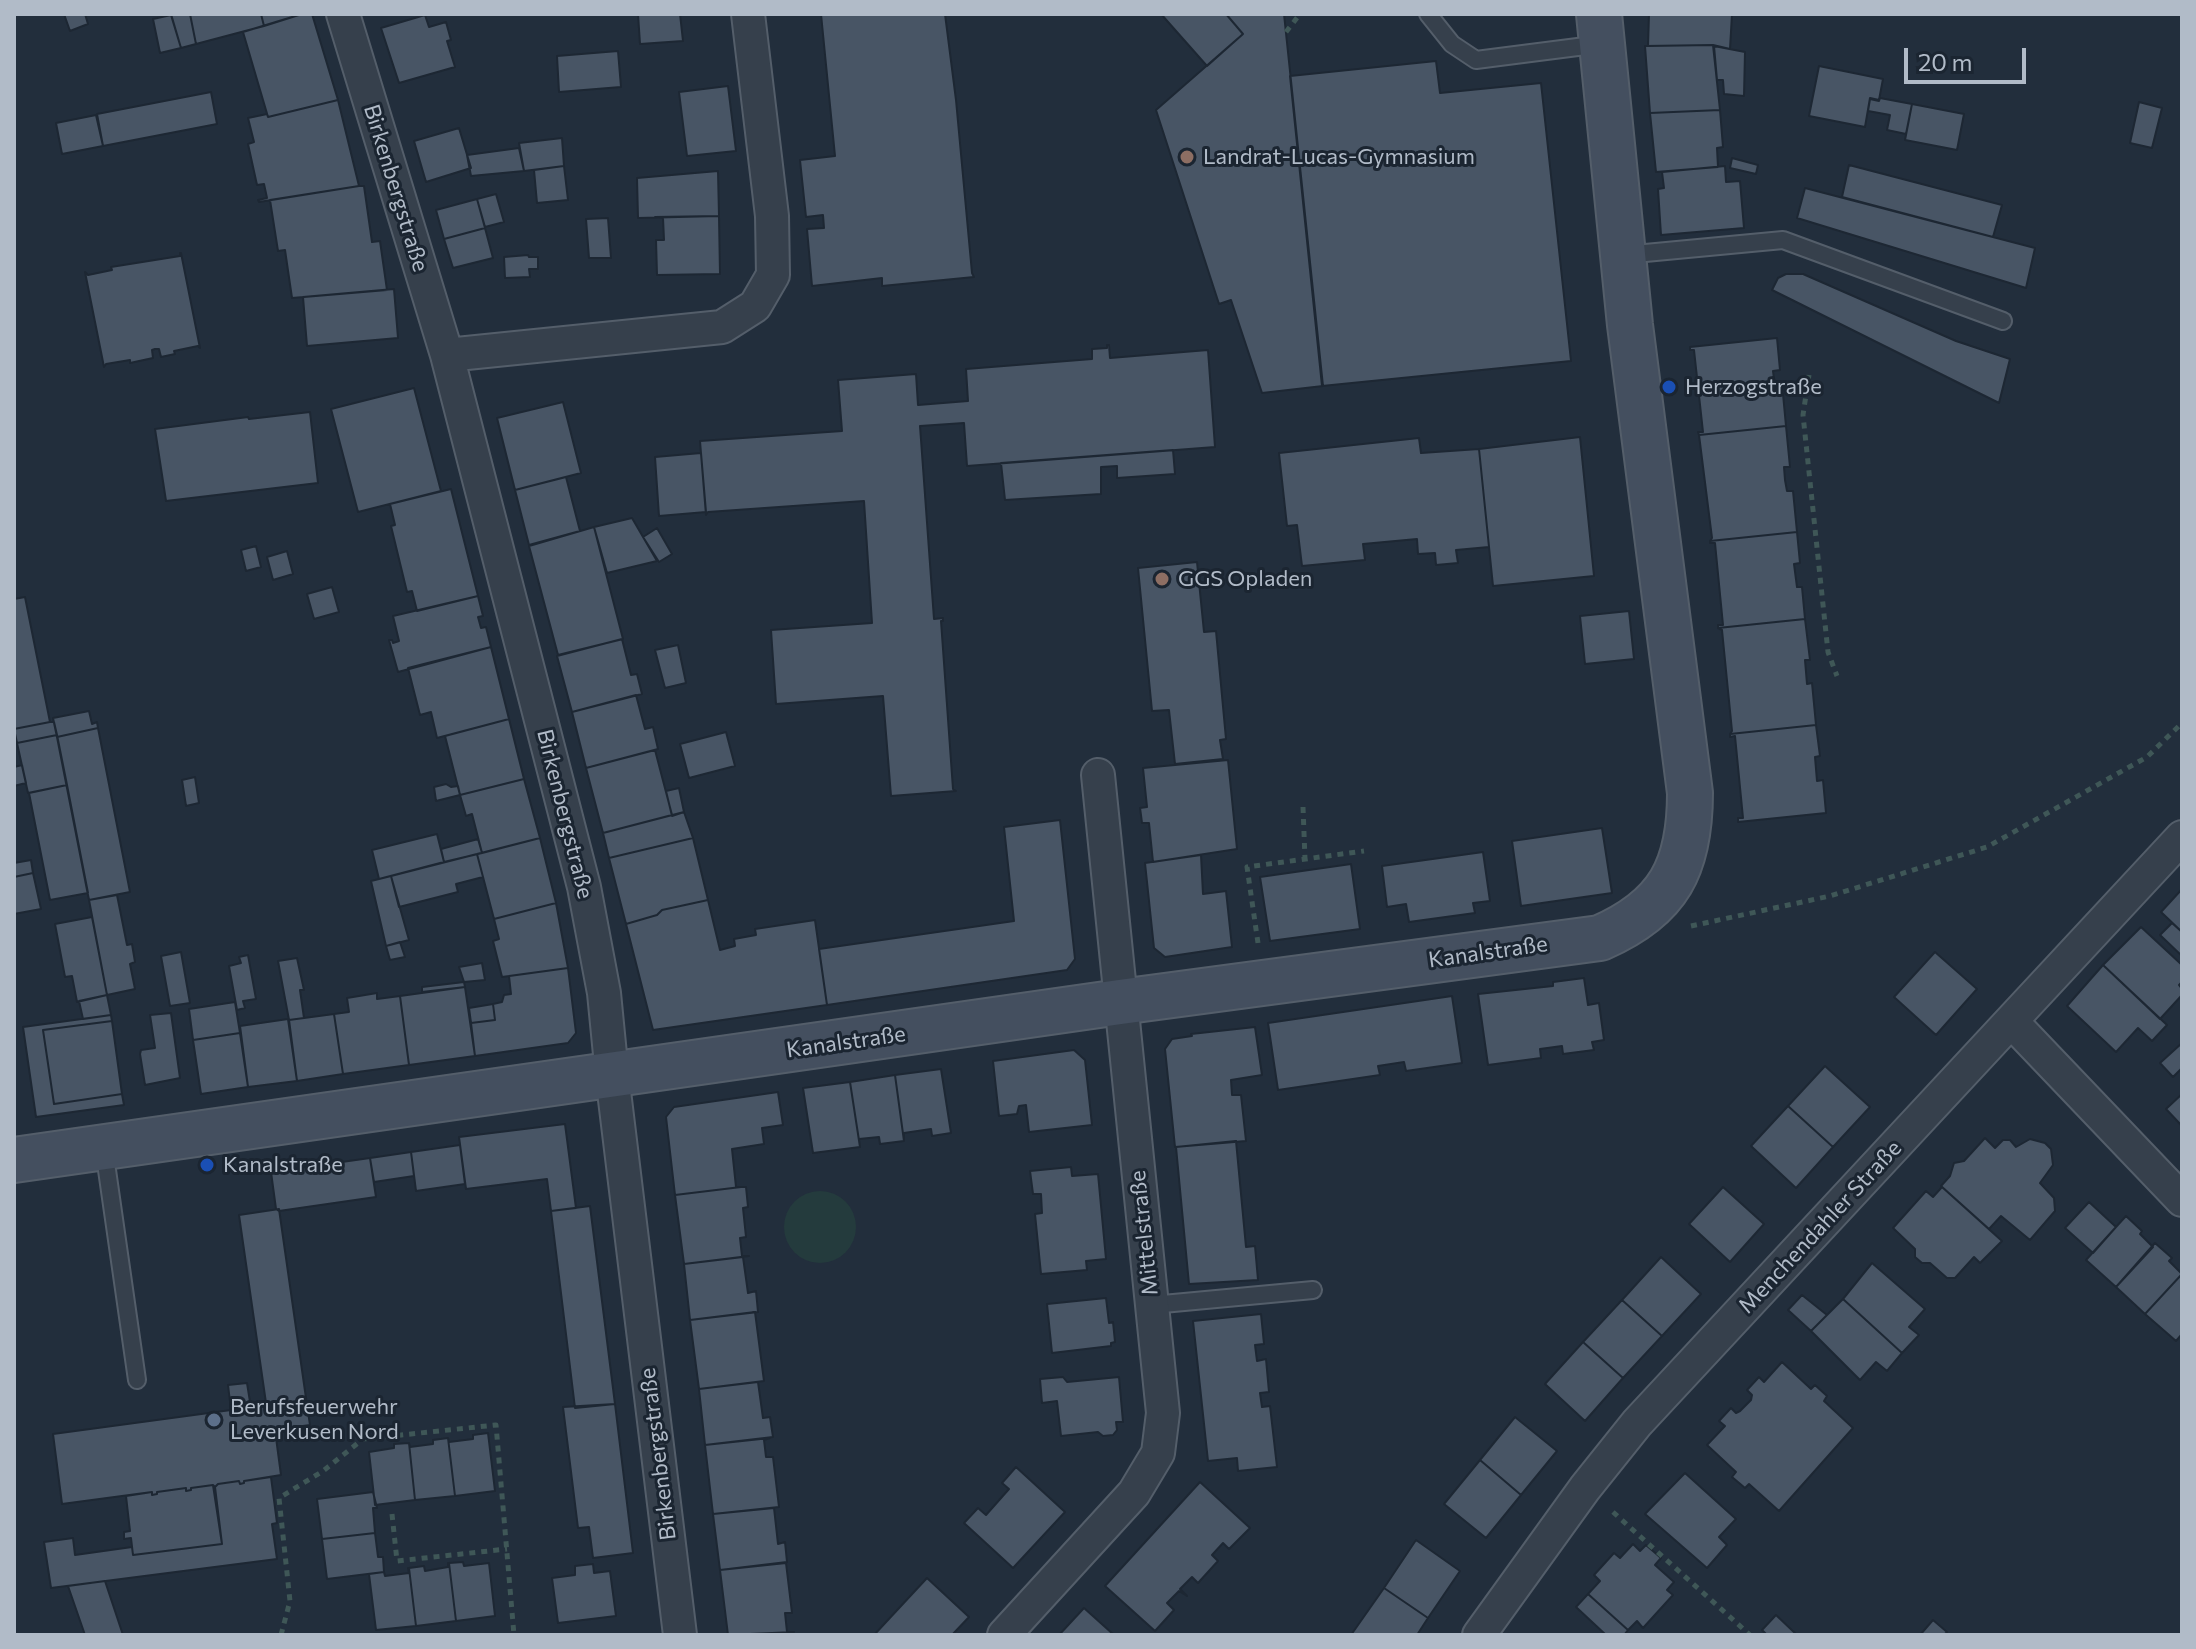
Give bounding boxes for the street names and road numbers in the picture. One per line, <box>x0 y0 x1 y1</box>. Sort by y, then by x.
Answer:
street label: Birkenbergstraße <box>358 101 434 275</box>
street label: Birkenbergstraße <box>531 727 599 901</box>
street label: Kanalstraße <box>1427 931 1549 973</box>
street label: Kanalstraße <box>785 1021 907 1063</box>
street label: Menchendahler Straße <box>1733 1135 1907 1319</box>
street label: Mittelstraße <box>1124 1169 1164 1297</box>
street label: Birkenbergstraße <box>634 1366 682 1542</box>

